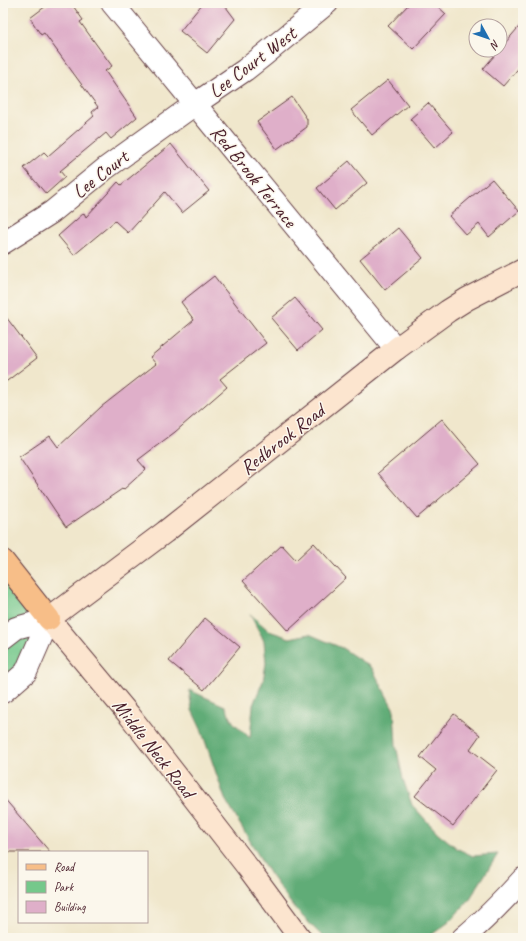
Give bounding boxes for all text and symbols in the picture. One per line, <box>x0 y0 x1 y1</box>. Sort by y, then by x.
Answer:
north arrow <box>468 18 508 58</box>
street label: Lee Court West <box>203 20 303 104</box>
text: N <box>487 37 503 53</box>
street label: Red Brook Terrace <box>205 120 303 234</box>
street label: Lee Court <box>67 143 135 204</box>
street label: Redbrook Road <box>235 397 332 480</box>
street label: Middle Neck Road <box>107 694 202 806</box>
legend <box>18 851 148 923</box>
text: Road <box>54 859 76 875</box>
text: Park <box>54 879 75 895</box>
text: Building <box>54 899 86 915</box>

